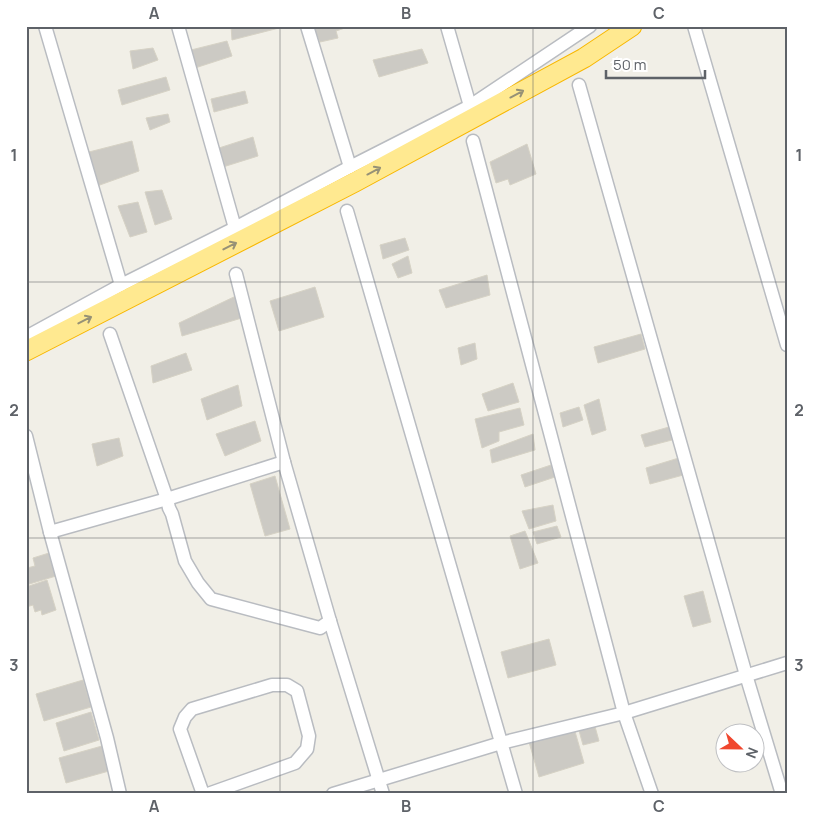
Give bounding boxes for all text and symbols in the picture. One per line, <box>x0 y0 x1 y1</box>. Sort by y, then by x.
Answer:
text: A <box>149 2 160 24</box>
text: B <box>401 2 411 24</box>
text: C <box>653 2 665 24</box>
scale bar <box>606 48 704 80</box>
text: 50 m <box>613 54 647 75</box>
one-way arrow <box>509 89 524 98</box>
text: 1 <box>10 144 18 166</box>
text: 1 <box>795 144 803 166</box>
one-way arrow <box>366 166 381 176</box>
one-way arrow <box>222 241 237 251</box>
one-way arrow <box>77 315 92 324</box>
text: 2 <box>9 399 19 421</box>
text: 2 <box>794 399 804 421</box>
text: 3 <box>9 654 19 676</box>
text: 3 <box>794 654 804 676</box>
north arrow <box>716 722 766 772</box>
text: N <box>742 745 763 761</box>
text: A <box>149 795 160 817</box>
text: B <box>401 795 411 817</box>
text: C <box>653 795 665 817</box>

